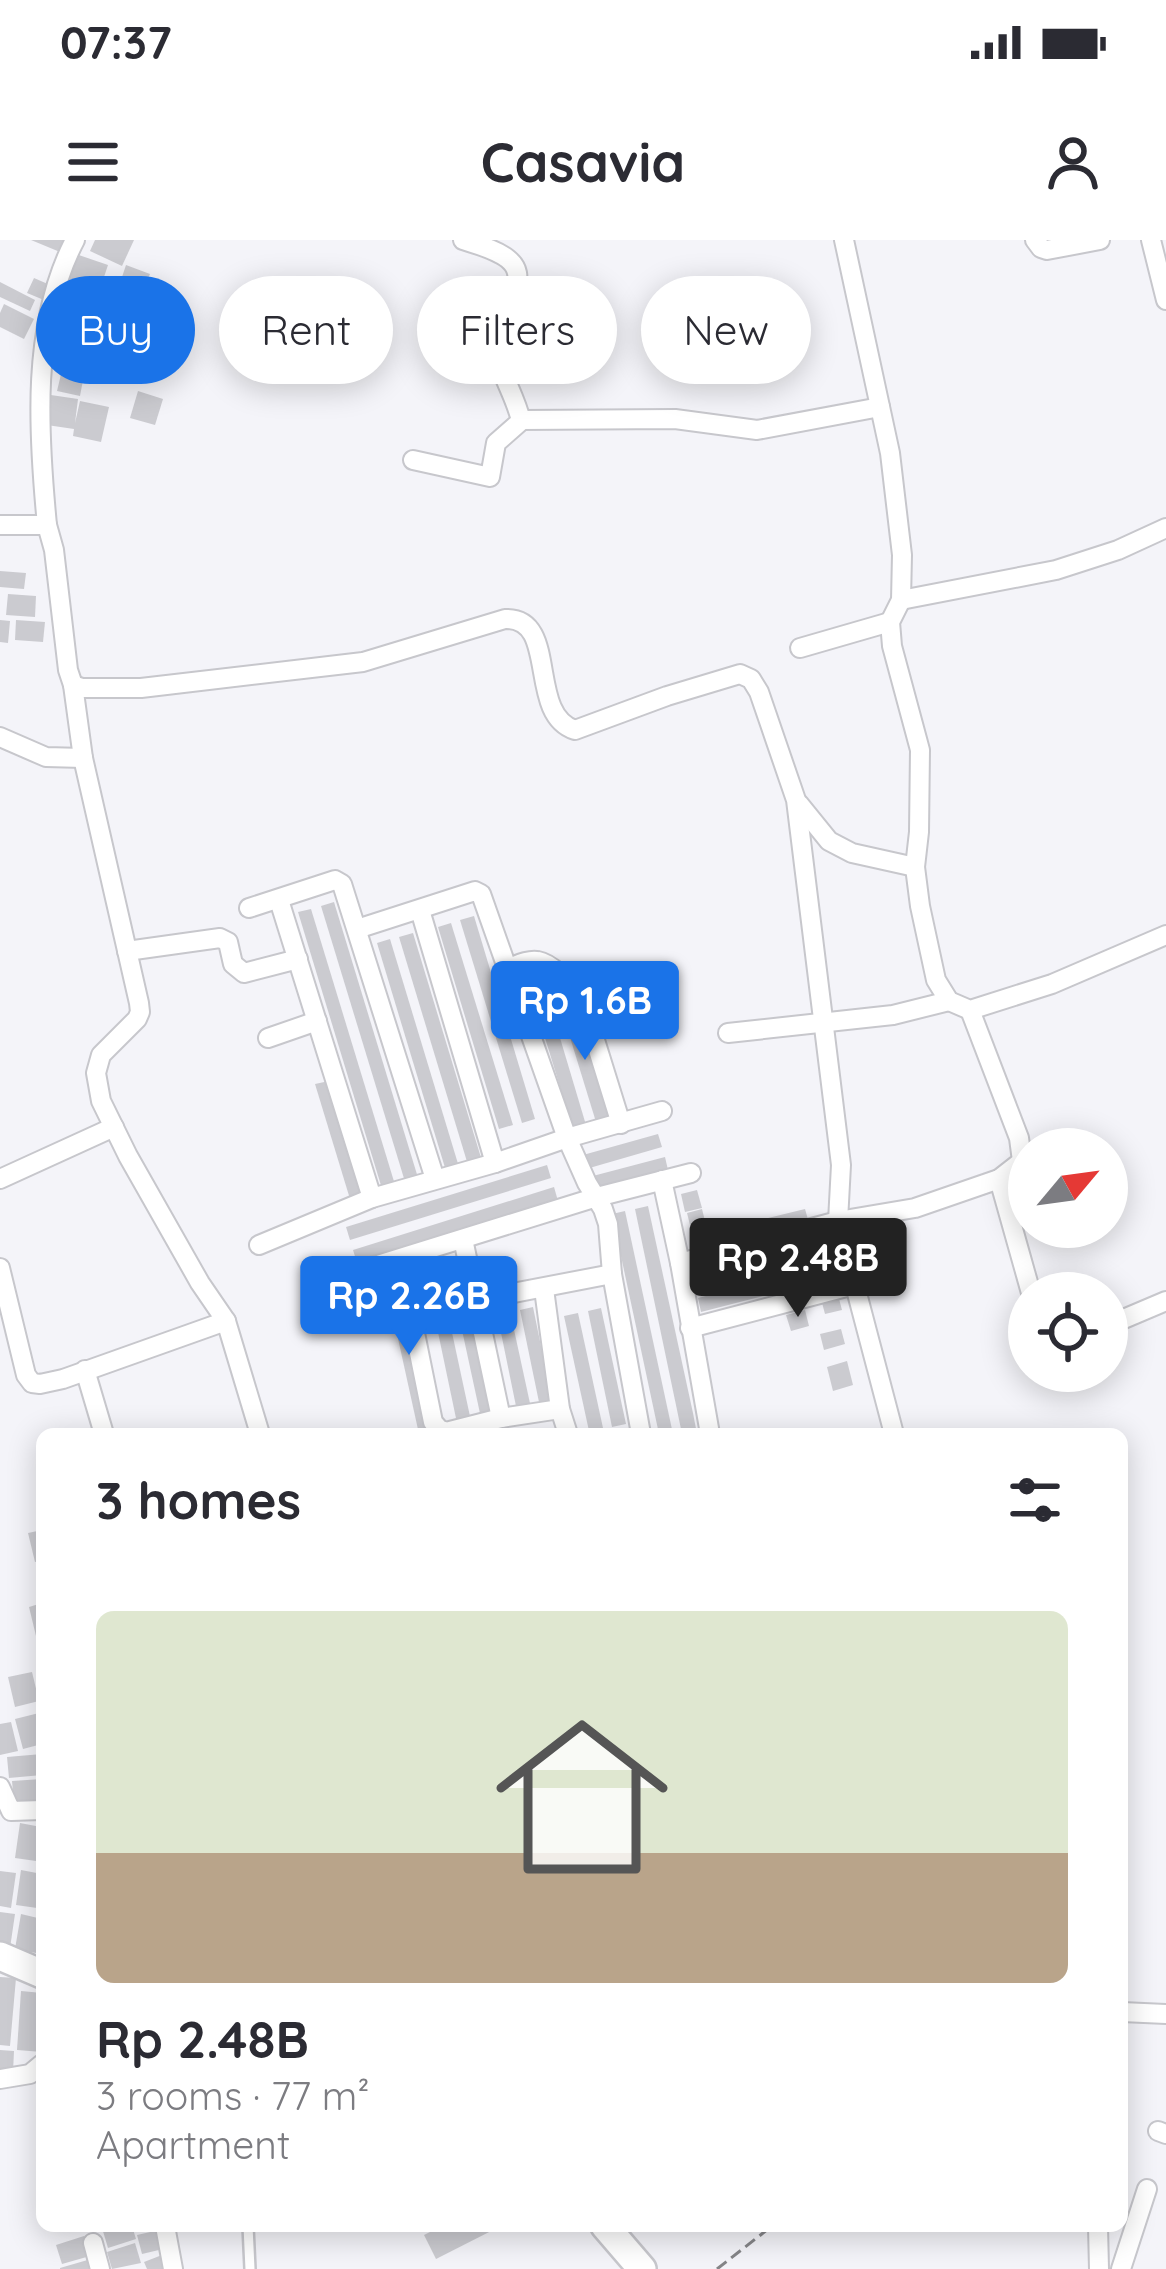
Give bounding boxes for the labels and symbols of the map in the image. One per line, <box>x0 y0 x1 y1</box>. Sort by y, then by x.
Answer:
pin: Rp 1.6B <box>474 961 696 1063</box>
north arrow <box>1008 1128 1128 1248</box>
pin: Rp 2.48B <box>674 1218 922 1320</box>
pin: Rp 2.26B <box>285 1256 533 1358</box>

